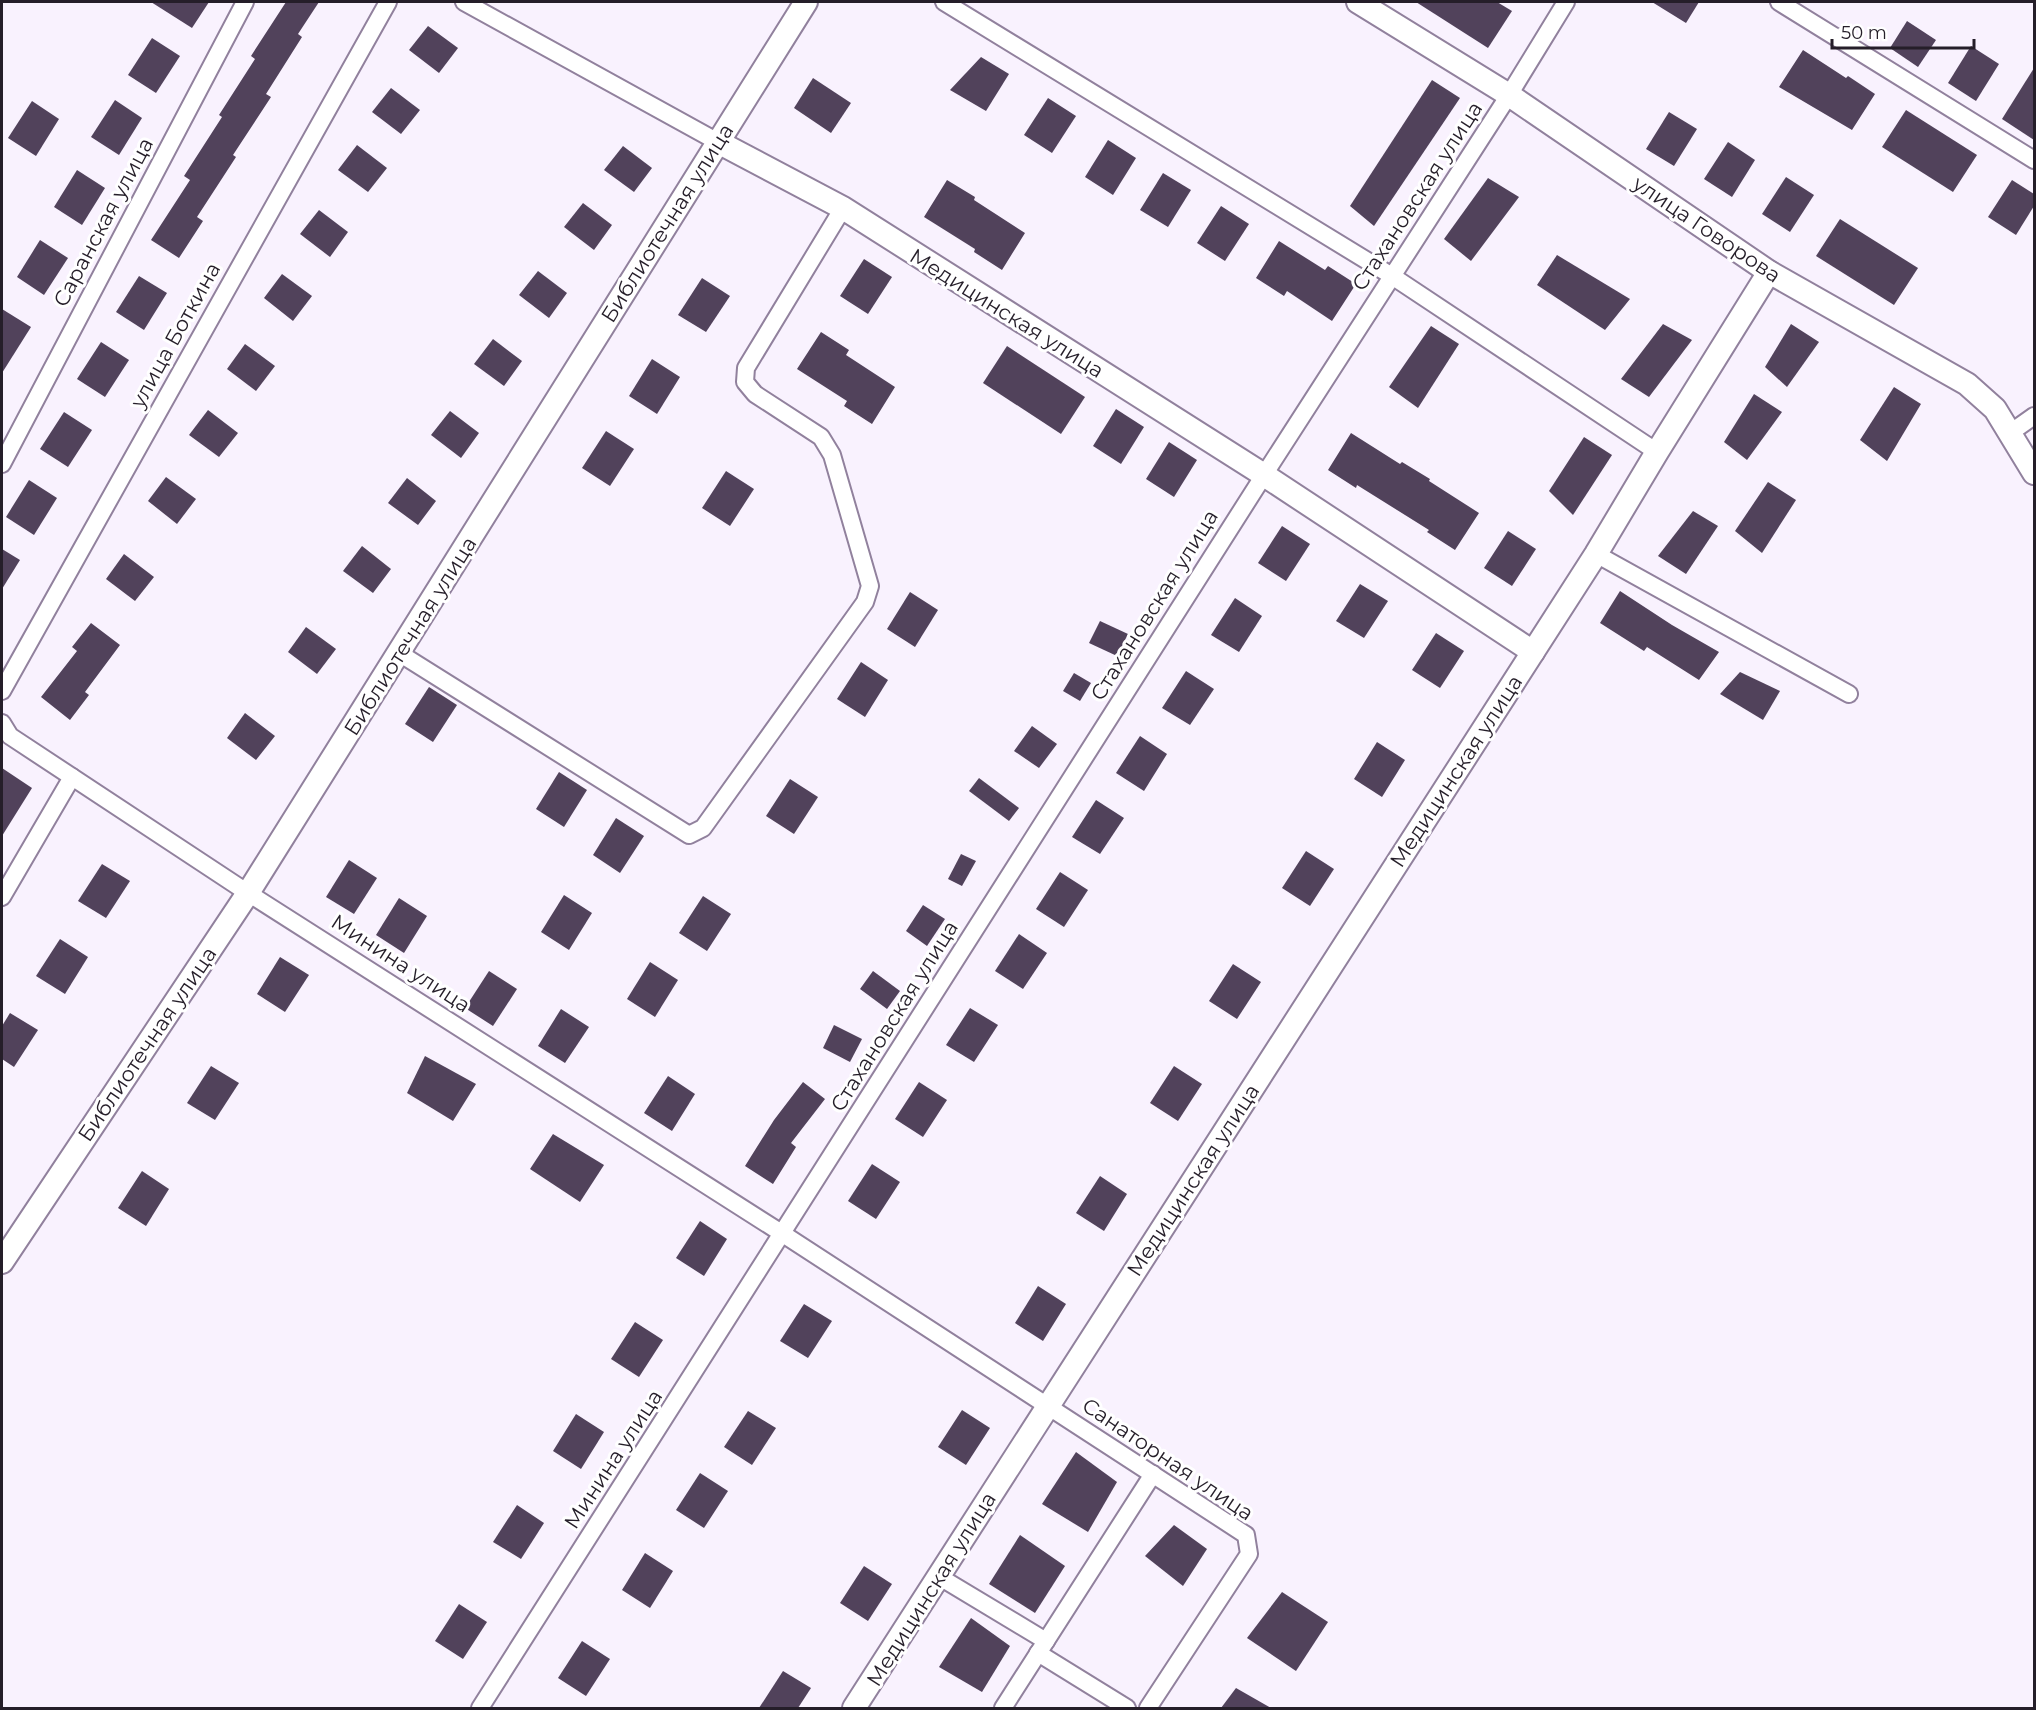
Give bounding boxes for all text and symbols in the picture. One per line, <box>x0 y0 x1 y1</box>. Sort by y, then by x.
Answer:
scale bar <box>1832 12 1974 50</box>
text: 50 m <box>1841 22 1887 44</box>
street label: Стахановская улица <box>1347 97 1487 295</box>
street label: Библиотечная улица <box>596 119 738 327</box>
street label: Саранская улица <box>48 133 158 311</box>
street label: улица Говорова <box>1628 170 1786 288</box>
street label: Медицинская улица <box>905 243 1109 383</box>
street label: улица Боткина <box>124 258 225 413</box>
street label: Стахановская улица <box>1085 505 1223 705</box>
street label: Библиотечная улица <box>339 532 481 740</box>
street label: Медицинская улица <box>1385 670 1527 872</box>
street label: Минина улица <box>327 909 475 1017</box>
street label: Стахановская улица <box>825 916 963 1116</box>
street label: Библиотечная улица <box>73 942 221 1146</box>
street label: Медицинская улица <box>1122 1079 1264 1281</box>
street label: Минина улица <box>559 1385 667 1533</box>
street label: Санаторная улица <box>1078 1392 1258 1526</box>
street label: Медицинская улица <box>861 1487 1001 1691</box>

